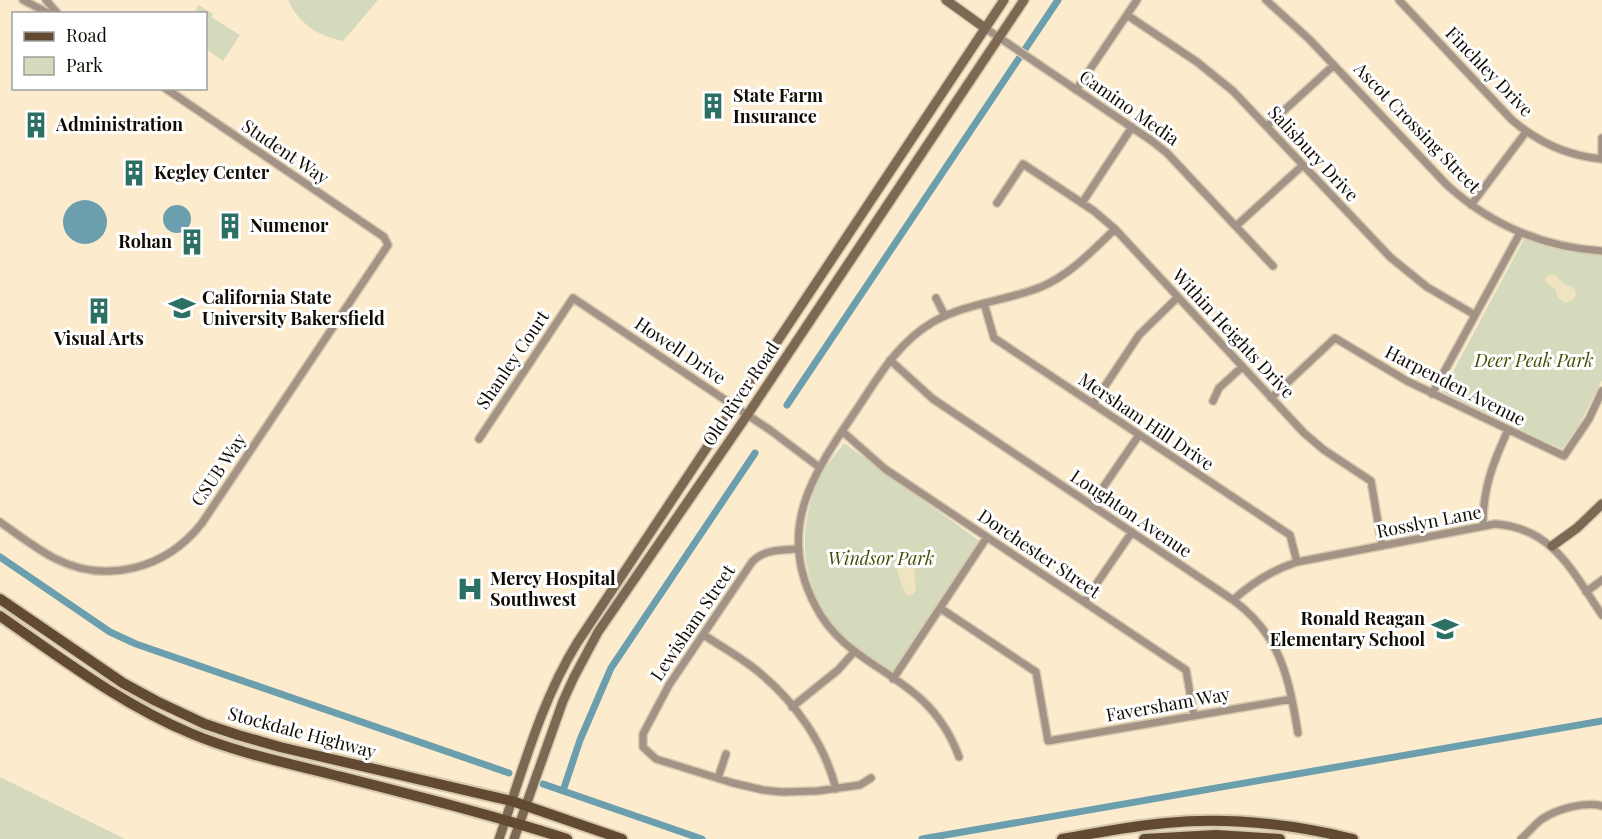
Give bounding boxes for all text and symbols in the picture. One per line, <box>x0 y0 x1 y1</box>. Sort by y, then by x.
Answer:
legend <box>12 12 207 90</box>
street label: Finchley Drive <box>1441 21 1539 122</box>
text: Road <box>66 23 107 47</box>
text: Park <box>66 53 103 77</box>
street label: Ascot Crossing Street <box>1348 56 1487 198</box>
street label: Camino Media <box>1075 64 1184 151</box>
place label: State Farm Insurance <box>733 83 824 128</box>
building icon: State Farm Insurance <box>698 91 728 121</box>
street label: Salisbury Drive <box>1263 100 1364 206</box>
building icon: Administration <box>21 110 51 140</box>
place label: Administration <box>55 112 183 136</box>
street label: Student Way <box>237 113 334 189</box>
building icon: Kegley Center <box>119 158 149 188</box>
place label: Kegley Center <box>154 160 270 184</box>
building icon: Numenor <box>215 211 245 241</box>
place label: Numenor <box>250 213 329 237</box>
building icon: Rohan <box>177 227 207 257</box>
place label: Rohan <box>118 229 172 253</box>
street label: Within Heights Drive <box>1167 262 1300 403</box>
place label: California State University Bakersfield <box>202 285 385 330</box>
school or university icon: California State University Bakersfield <box>167 293 197 323</box>
building icon: Visual Arts <box>84 296 114 326</box>
street label: Shanley Court <box>470 305 554 413</box>
street label: Howell Drive <box>630 311 731 389</box>
place label: Visual Arts <box>53 326 144 350</box>
street label: Old River Road <box>696 336 784 450</box>
street label: Harpenden Avenue <box>1381 339 1530 431</box>
park label: Deer Peak Park <box>1474 348 1593 372</box>
street label: Mersham Hill Drive <box>1074 367 1219 475</box>
street label: CSUB Way <box>185 428 251 510</box>
street label: Loughton Avenue <box>1066 464 1197 563</box>
street label: Rosslyn Lane <box>1374 499 1483 543</box>
street label: Dorchester Street <box>974 503 1106 603</box>
park label: Windsor Park <box>828 546 934 570</box>
street label: Lewisham Street <box>644 559 740 685</box>
place label: Mercy Hospital Southwest <box>490 566 616 611</box>
hospital icon: Mercy Hospital Southwest <box>455 574 485 604</box>
place label: Ronald Reagan Elementary School <box>1270 606 1425 651</box>
school or university icon: Ronald Reagan Elementary School <box>1430 614 1460 644</box>
street label: Faversham Way <box>1104 681 1232 727</box>
street label: Stockdale Highway <box>225 701 379 763</box>

